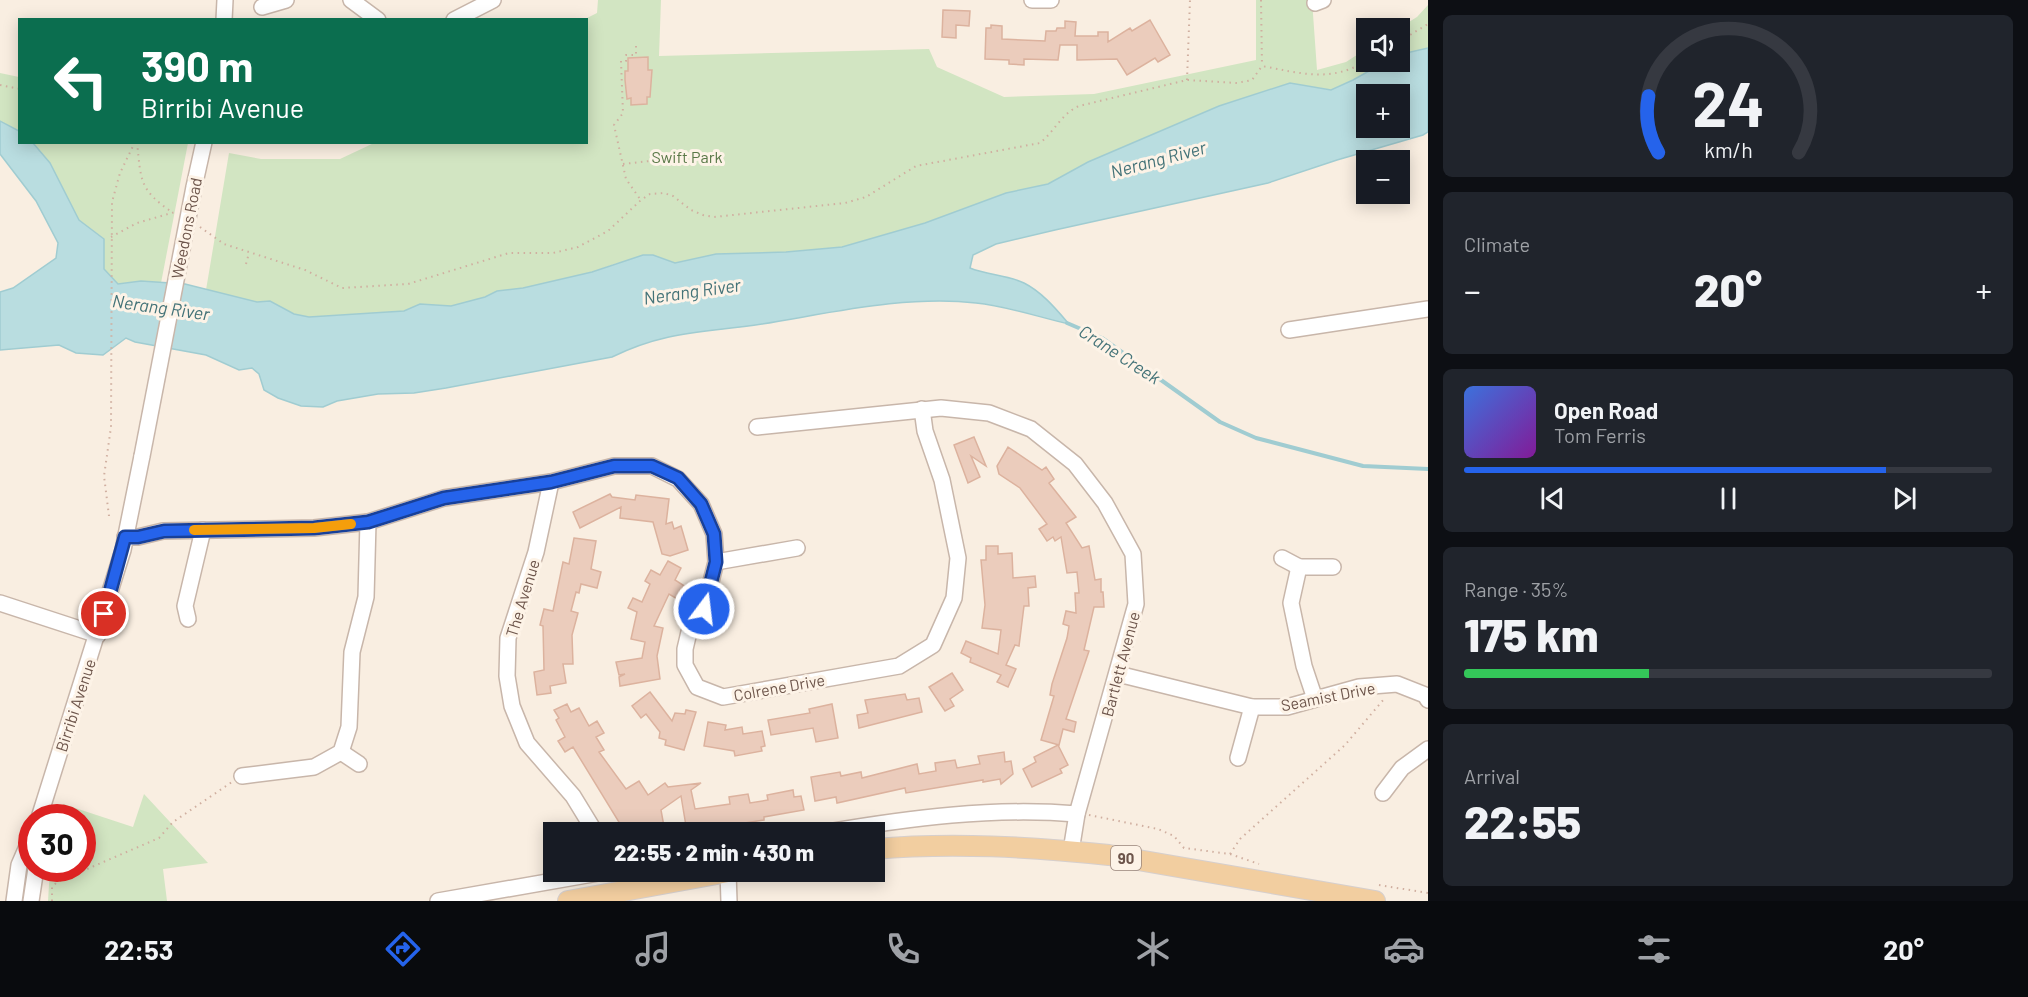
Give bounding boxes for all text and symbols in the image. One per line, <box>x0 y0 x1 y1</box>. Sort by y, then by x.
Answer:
map controls <box>1356 18 1410 204</box>
button: sound <box>1356 18 1410 72</box>
text: 390 m <box>141 40 253 90</box>
icon: left <box>42 42 120 120</box>
text: 24 <box>1692 65 1764 139</box>
button: + <box>1356 84 1410 138</box>
text: Birribi Avenue <box>141 91 304 123</box>
water label: Nerang River <box>1108 136 1209 182</box>
text: km/h <box>1704 137 1752 162</box>
park label: Swift Park <box>651 147 723 166</box>
button: − <box>1356 150 1410 204</box>
street label: Weedons Road <box>167 176 205 280</box>
text: Climate <box>1464 232 1530 256</box>
text: 20° <box>1694 262 1762 316</box>
text: − <box>1464 270 1481 310</box>
text: + <box>1976 270 1992 310</box>
water label: Nerang River <box>642 273 743 309</box>
water label: Nerang River <box>111 289 212 325</box>
water label: Crane Creek <box>1075 320 1165 389</box>
text: Open Road <box>1554 397 1658 423</box>
text: Tom Ferris <box>1554 423 1646 447</box>
icon: previous <box>1536 482 1569 515</box>
icon: pause <box>1712 482 1745 515</box>
icon: next <box>1888 482 1921 515</box>
street label: The Avenue <box>501 557 543 639</box>
position arrow <box>672 577 736 641</box>
text: Range · 35% <box>1464 577 1568 601</box>
pin <box>78 588 129 639</box>
icon: arrive <box>87 597 120 630</box>
text: 175 km <box>1464 607 1599 661</box>
street label: Bartlett Avenue <box>1097 609 1143 719</box>
street label: Birribi Avenue <box>51 656 99 754</box>
street label: Colrene Drive <box>732 670 826 704</box>
street label: Seamist Drive <box>1279 678 1377 714</box>
text: Arrival <box>1464 764 1520 788</box>
text: 22:55 <box>1464 794 1581 848</box>
speed limit sign: 30 <box>18 804 96 882</box>
text: 22:55 · 2 min · 430 m <box>614 839 814 865</box>
road number: 90 <box>1111 846 1141 870</box>
icon: directions <box>382 928 424 970</box>
icon: music <box>632 928 674 970</box>
icon: phone <box>882 928 924 970</box>
icon: climate <box>1132 928 1174 970</box>
icon: car <box>1383 928 1425 970</box>
icon: filters <box>1633 928 1675 970</box>
text: 22:53 <box>104 933 173 965</box>
text: 20° <box>1883 933 1924 965</box>

